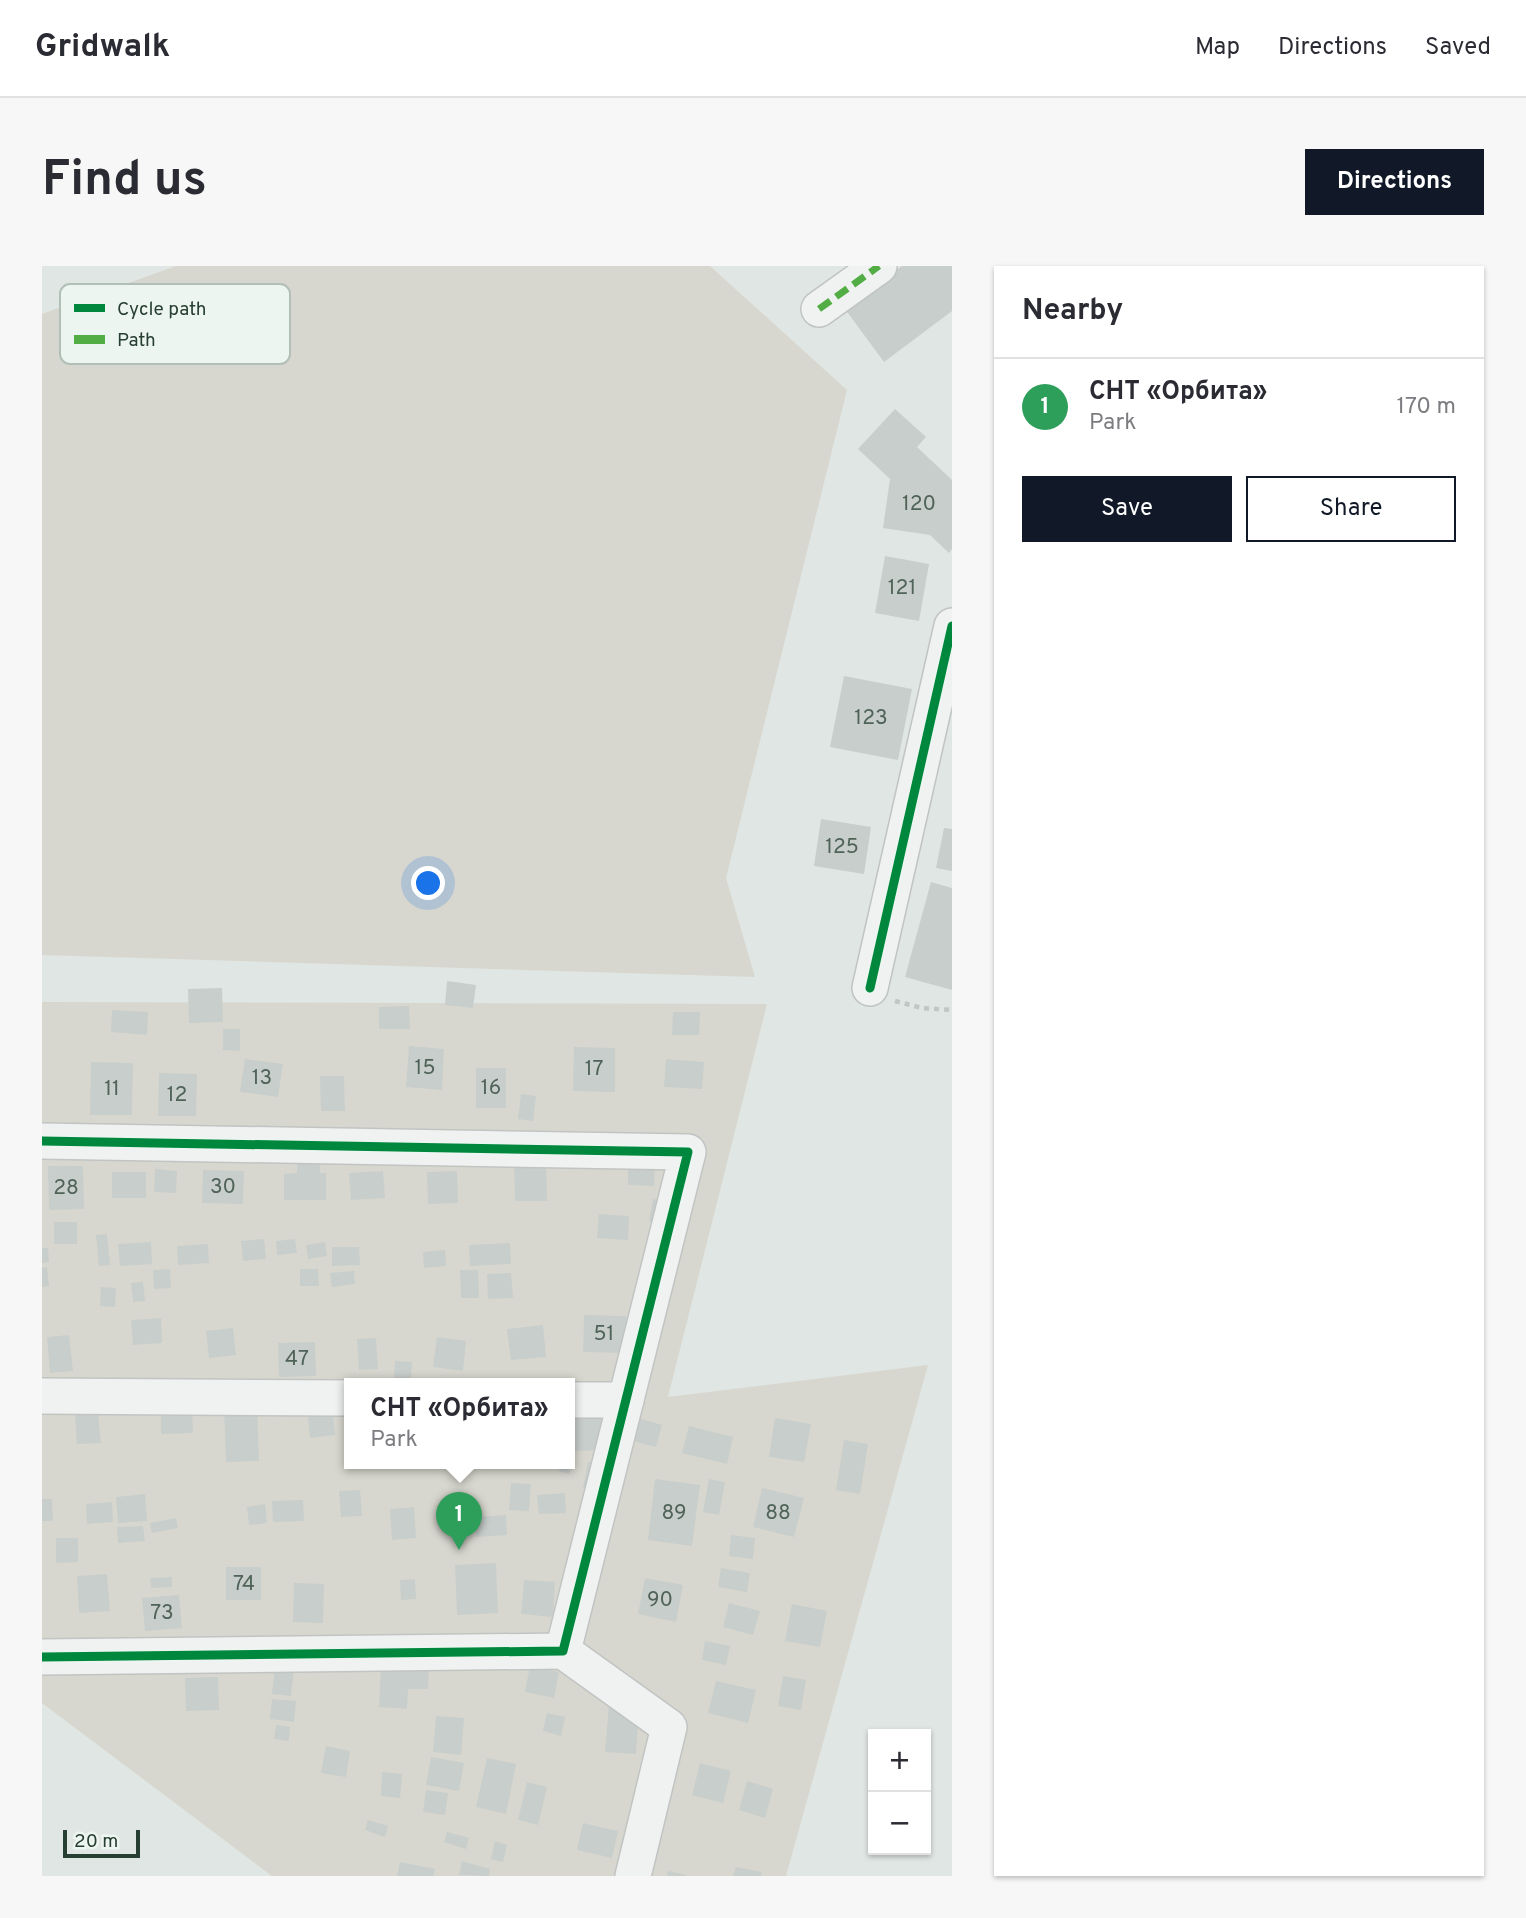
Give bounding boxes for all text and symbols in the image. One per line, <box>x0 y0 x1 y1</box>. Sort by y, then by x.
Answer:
text: Gridwalk <box>35 27 170 69</box>
text: Map <box>1195 33 1240 63</box>
text: Directions <box>1278 33 1387 63</box>
text: Saved <box>1425 33 1491 63</box>
button: Directions <box>1305 149 1484 215</box>
text: Find us <box>42 151 207 213</box>
legend <box>60 284 290 364</box>
text: Nearby <box>1022 293 1123 330</box>
text: Cycle path <box>117 298 206 322</box>
text: Path <box>117 329 156 353</box>
text: СНТ «Орбита» <box>1089 376 1267 409</box>
text: 1 <box>1040 393 1050 422</box>
text: 170 m <box>1397 393 1456 422</box>
text: Park <box>1089 409 1136 438</box>
button: Save <box>1022 476 1232 542</box>
button: Share <box>1246 476 1456 542</box>
house number: 120 <box>902 491 936 518</box>
house number: 121 <box>888 575 916 602</box>
house number: 123 <box>854 705 888 732</box>
house number: 125 <box>825 834 859 861</box>
your location <box>411 866 445 900</box>
house number: 15 <box>415 1055 435 1082</box>
house number: 17 <box>585 1056 603 1083</box>
house number: 13 <box>252 1065 272 1092</box>
house number: 16 <box>481 1075 501 1102</box>
house number: 11 <box>104 1076 120 1103</box>
house number: 12 <box>167 1082 187 1109</box>
house number: 30 <box>210 1174 236 1201</box>
house number: 28 <box>53 1175 79 1202</box>
house number: 51 <box>594 1321 614 1348</box>
house number: 47 <box>285 1346 309 1373</box>
popup <box>344 1378 575 1469</box>
text: СНТ «Орбита» <box>370 1393 549 1426</box>
text: Park <box>370 1426 418 1455</box>
pin: 1 <box>436 1492 482 1550</box>
house number: 89 <box>662 1500 686 1527</box>
house number: 88 <box>765 1500 791 1527</box>
house number: 74 <box>233 1571 255 1598</box>
house number: 90 <box>647 1587 673 1614</box>
house number: 73 <box>150 1600 174 1627</box>
map controls <box>868 1729 931 1855</box>
button: + <box>868 1729 931 1792</box>
button: − <box>868 1792 931 1855</box>
scale bar <box>63 1827 140 1859</box>
text: 20 m <box>74 1830 118 1854</box>

